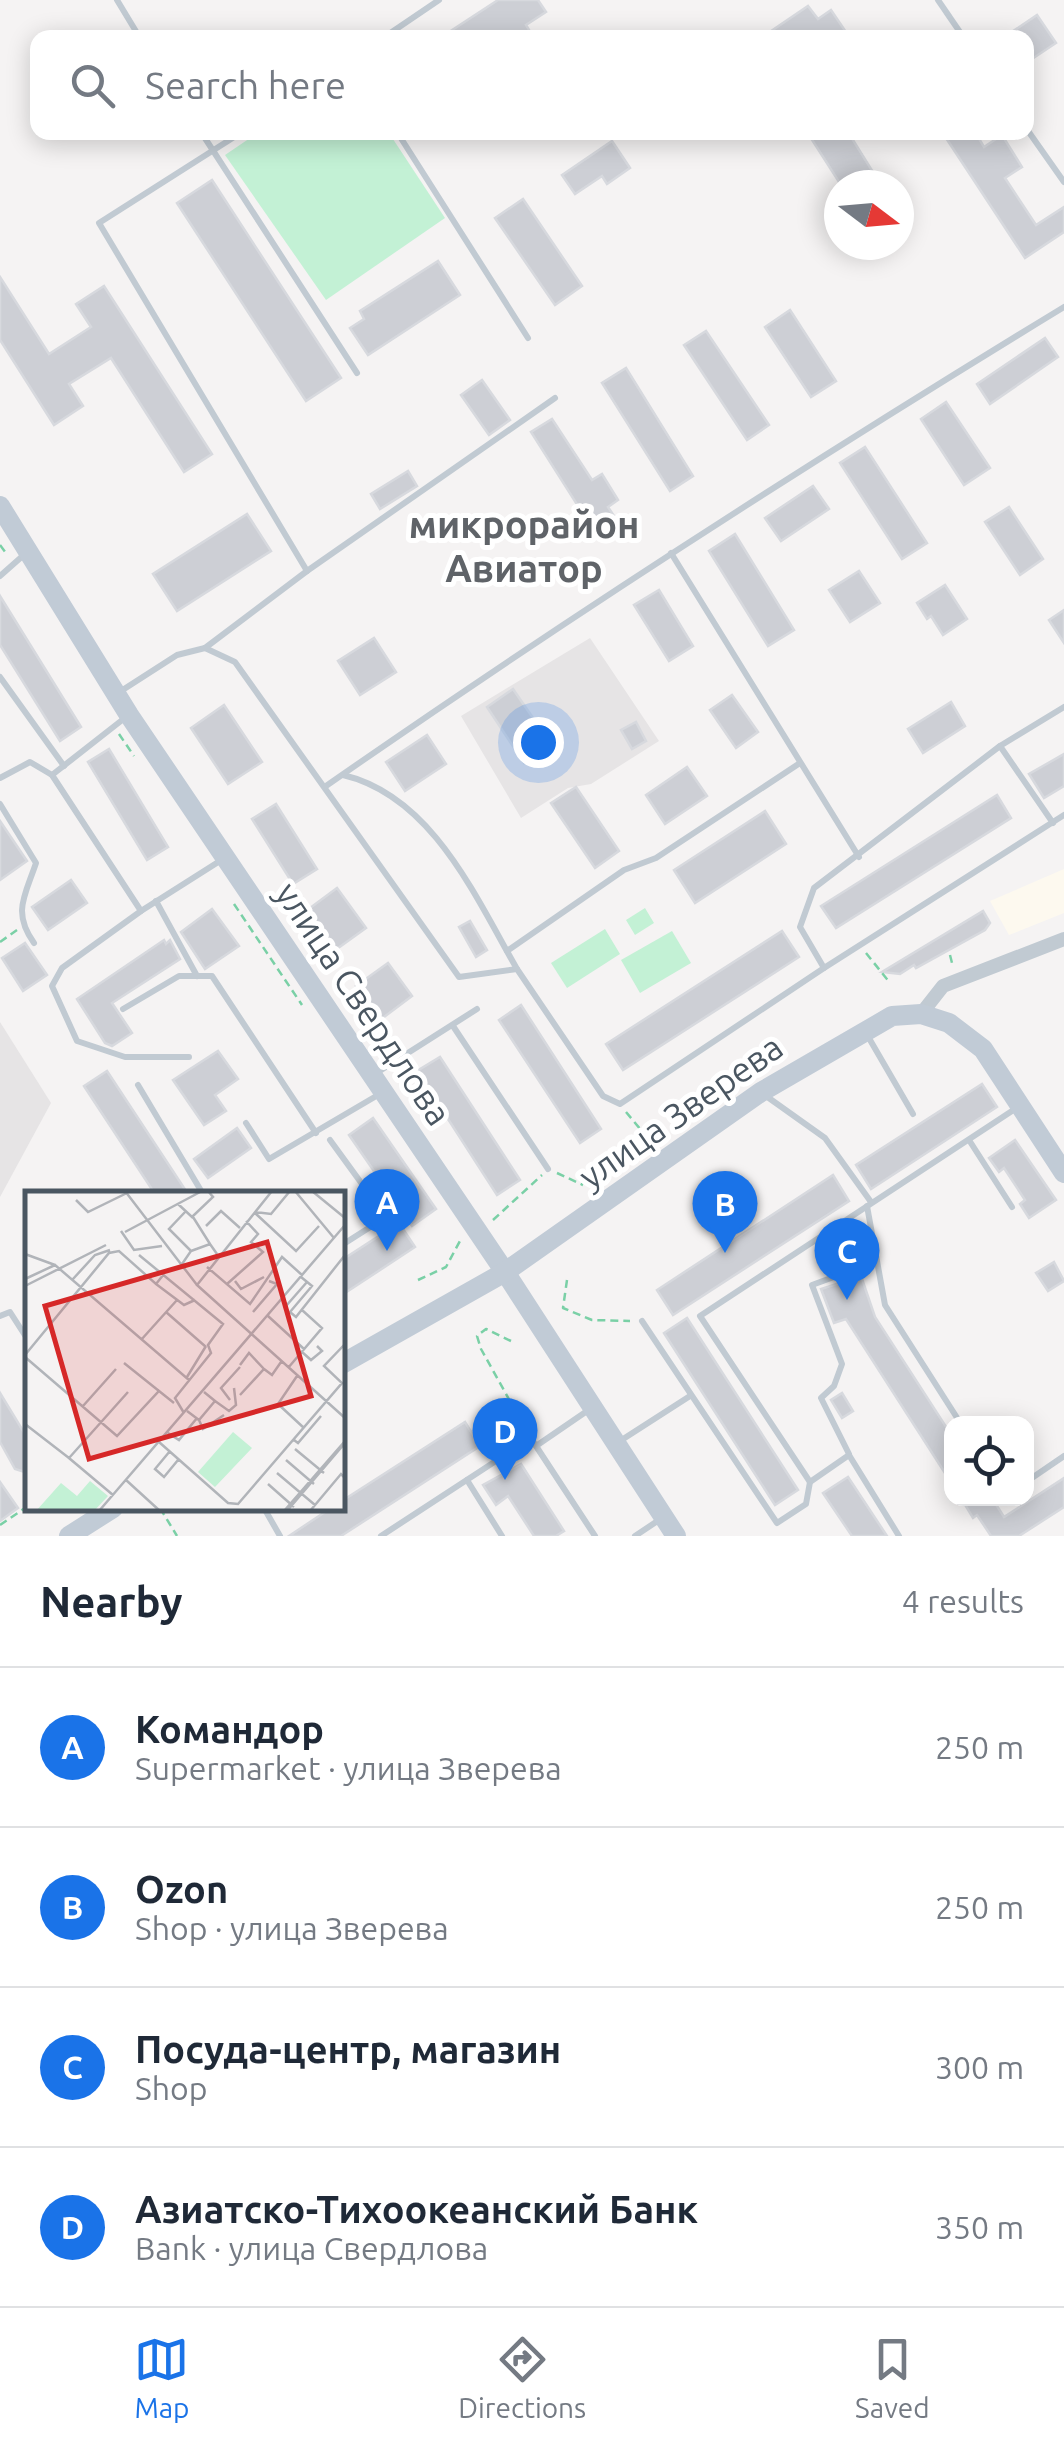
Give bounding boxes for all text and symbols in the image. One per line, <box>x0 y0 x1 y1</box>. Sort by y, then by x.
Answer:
search box <box>30 30 1034 140</box>
icon: search <box>65 58 120 113</box>
text: Search here <box>145 64 346 106</box>
north arrow <box>824 170 914 260</box>
district label: микрорайон Авиатор <box>408 503 640 589</box>
your location <box>513 717 564 768</box>
street label: улица Свердлова <box>268 875 460 1132</box>
street label: улица Зверева <box>571 1026 790 1196</box>
pin: A <box>354 1168 420 1251</box>
pin: B <box>692 1170 758 1253</box>
inset map <box>25 1191 345 1511</box>
pin: C <box>814 1218 880 1300</box>
pin: D <box>472 1398 538 1480</box>
map controls <box>944 1416 1034 1506</box>
button: locate <box>944 1416 1034 1506</box>
text: Nearby <box>40 1578 183 1625</box>
text: 4 results <box>902 1583 1024 1619</box>
text: Командор <box>135 1708 324 1750</box>
text: A <box>61 1729 84 1765</box>
text: 250 m <box>935 1729 1024 1765</box>
text: Supermarket · улица Зверева <box>135 1750 562 1786</box>
text: Ozon <box>135 1868 228 1910</box>
text: B <box>62 1889 83 1925</box>
text: 250 m <box>935 1889 1024 1925</box>
text: Shop · улица Зверева <box>135 1910 449 1946</box>
text: Посуда-центр, магазин <box>135 2028 561 2070</box>
text: C <box>62 2049 83 2085</box>
text: 300 m <box>935 2049 1024 2085</box>
text: Shop <box>135 2070 207 2106</box>
text: Азиатско-Тихоокеанский Банк <box>135 2188 698 2230</box>
text: D <box>61 2209 84 2245</box>
text: 350 m <box>935 2209 1024 2245</box>
text: Bank · улица Свердлова <box>135 2230 488 2266</box>
tab: Map <box>134 2332 190 2423</box>
tab: Directions <box>458 2332 586 2423</box>
tab: Saved <box>855 2332 930 2423</box>

